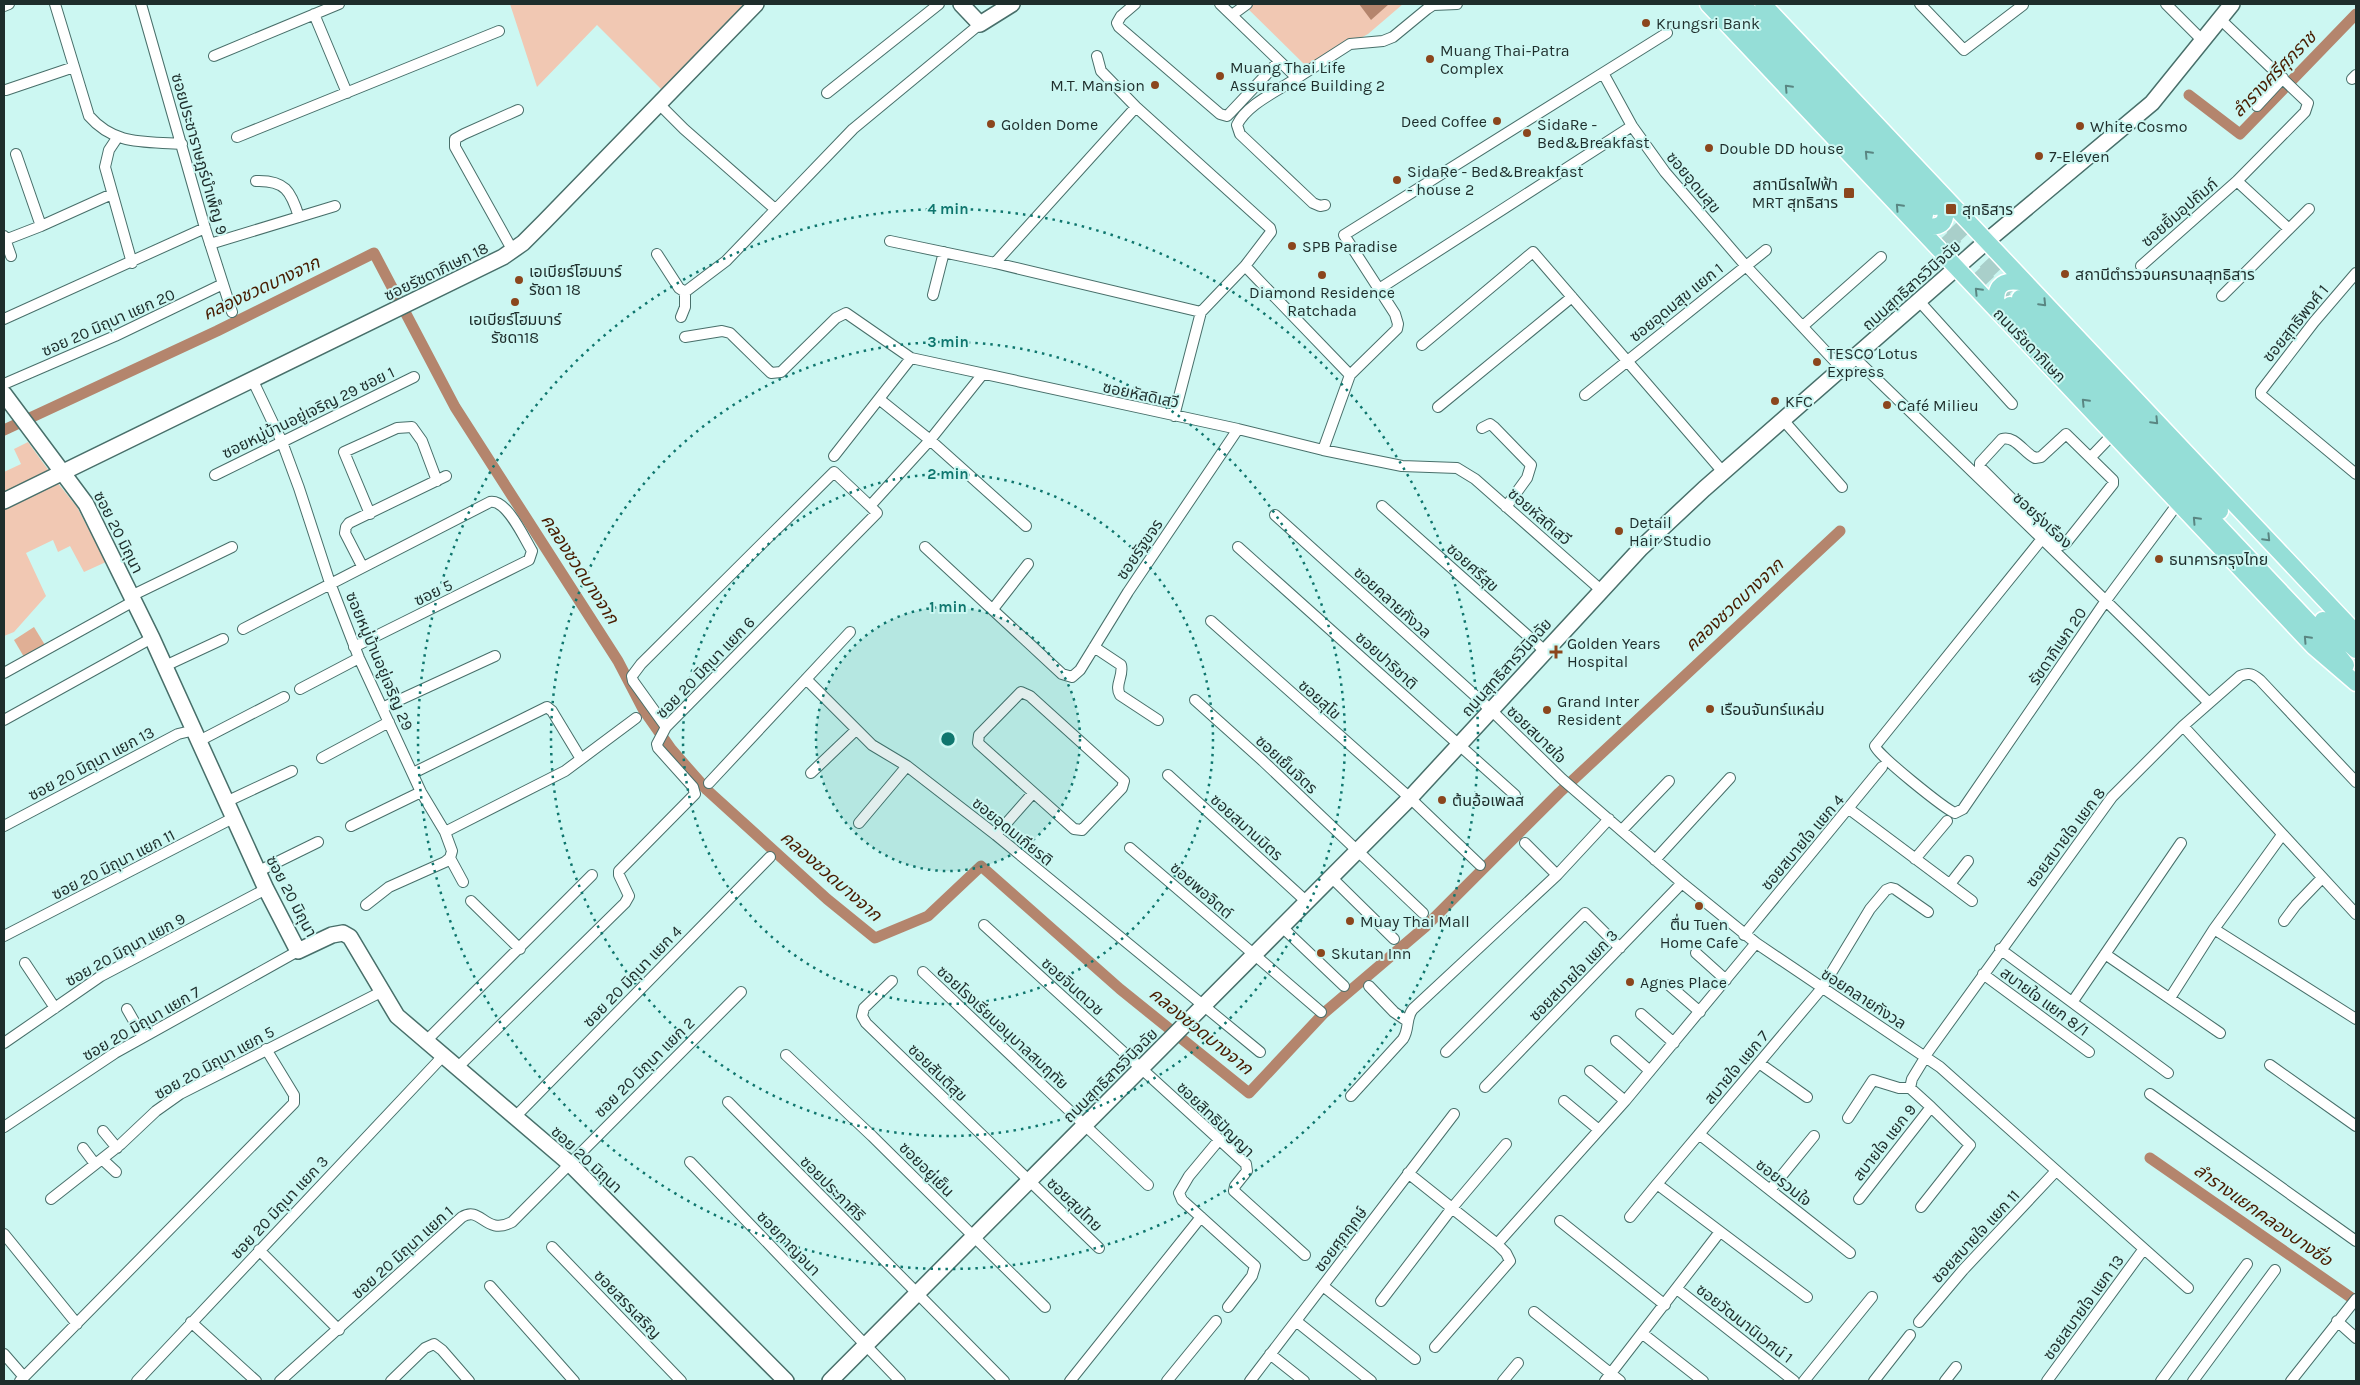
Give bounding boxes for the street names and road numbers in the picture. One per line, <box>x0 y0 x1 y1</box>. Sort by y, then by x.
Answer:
street label: ซอยประชาราษฎร์บำเพ็ญ 9 <box>167 71 232 237</box>
street label: ซอยอุดมสุข <box>1662 148 1725 217</box>
street label: ซอยยิ้มอุปถัมภ์ <box>2137 173 2221 251</box>
street label: ถนนสุทธิสารวินิจฉัย <box>1858 236 1964 334</box>
street label: ซอยรัชดาภิเษก 18 <box>381 238 491 305</box>
street label: ซอยอุดมสุข แยก 1 <box>1626 259 1727 346</box>
street label: ซอยสุทธิพงศ์ 1 <box>2258 281 2332 366</box>
street label: ซอย 20 มิถุนา แยก 20 <box>39 285 178 360</box>
street label: ถนนรัชดาภิเษก <box>1989 304 2070 387</box>
street label: ซอยหมู่บ้านอยู่เจริญ 29 ซอย 1 <box>219 362 398 463</box>
street label: ซอยหัสดิเสวี <box>1101 377 1181 412</box>
street label: ซอยหัสดิเสวี <box>1504 484 1575 549</box>
street label: ซอย 20 มิถุนา <box>90 488 147 577</box>
street label: ซอยรุ่งเรือง <box>2009 488 2076 553</box>
street label: ซอยรัฐขจร <box>1112 515 1167 583</box>
street label: ซอยศรีสุข <box>1443 539 1503 596</box>
street label: ซอยคลายกังวล <box>1350 563 1435 642</box>
street label: ซอย 5 <box>411 575 456 610</box>
street label: ซอยหมู่บ้านอยู่เจริญ 29 <box>342 589 417 733</box>
street label: รัชดาภิเษก 20 <box>2024 604 2090 689</box>
street label: ซอย 20 มิถุนา แยก 6 <box>652 612 759 722</box>
street label: ถนนสุทธิสารวินิจฉัย <box>1457 614 1555 720</box>
street label: ซอยปาริชาติ <box>1352 628 1422 693</box>
street label: ซอยสุโข <box>1295 676 1345 723</box>
street label: ซอยสบายใจ <box>1503 701 1570 767</box>
street label: ซอย 20 มิถุนา แยก 13 <box>25 722 157 805</box>
street label: ซอยเย็นจิตร <box>1252 731 1322 798</box>
street label: ซอยสบายใจ แยก 8 <box>2022 784 2109 891</box>
street label: ซอยสมานมิตร <box>1207 790 1287 865</box>
street label: ซอยสบายใจ แยก 4 <box>1757 790 1848 894</box>
street label: ซอยอุดมเกียรติ <box>969 793 1057 870</box>
street label: ซอย 20 มิถุนา แยก 11 <box>48 825 178 904</box>
street label: ซอย 20 มิถุนา <box>262 852 321 940</box>
street label: ซอยพอจิตต์ <box>1166 858 1237 923</box>
street label: ซอย 20 มิถุนา แยก 9 <box>62 909 189 990</box>
street label: ซอย 20 มิถุนา แยก 4 <box>579 922 686 1031</box>
street label: ซอยสบายใจ แยก 3 <box>1525 926 1622 1025</box>
street label: ซอยจินตเวช <box>1038 953 1108 1019</box>
street label: ซอยโรงเรียนอนุบาลสมฤทัย <box>933 962 1072 1093</box>
street label: สบายใจ แยก 8/1 <box>1997 963 2093 1040</box>
street label: ซอยคลายกังวล <box>1818 964 1910 1033</box>
street label: ซอย 20 มิถุนา แยก 7 <box>79 982 204 1065</box>
street label: ซอย 20 มิถุนา แยก 2 <box>590 1013 699 1122</box>
street label: ซอย 20 มิถุนา แยก 5 <box>151 1022 277 1103</box>
street label: ถนนสุทธิสารวินิจฉัย <box>1059 1024 1162 1127</box>
street label: สบายใจ แยก 7 <box>1700 1026 1773 1108</box>
street label: ซอยสันติสุข <box>904 1040 971 1105</box>
street label: ซอยสิทธิปัญญา <box>1173 1078 1258 1161</box>
street label: สบายใจ แยก 9 <box>1849 1100 1920 1184</box>
street label: ซอย 20 มิถุนา <box>547 1122 626 1197</box>
street label: ซอยอยู่เย็น <box>895 1138 958 1201</box>
street label: ซอย 20 มิถุนา แยก 3 <box>227 1152 332 1263</box>
street label: ซอยประภาศิริ <box>796 1152 869 1225</box>
street label: ซอยรวมใจ <box>1752 1155 1815 1210</box>
street label: ซอยสุขไทย <box>1043 1173 1106 1235</box>
street label: ซอยสบายใจ แยก 11 <box>1927 1186 2024 1287</box>
street label: ซอย 20 มิถุนา แยก 1 <box>348 1202 457 1303</box>
street label: ซอยศุภฤกษ์ <box>1310 1203 1371 1276</box>
street label: ซอยกาญจนา <box>753 1207 824 1280</box>
street label: ซอยสบายใจ แยก 13 <box>2039 1251 2128 1363</box>
street label: ซอยสรรเสริญ <box>590 1266 665 1343</box>
street label: ซอยวัฒนานิเวศน์ 1 <box>1693 1280 1797 1367</box>

